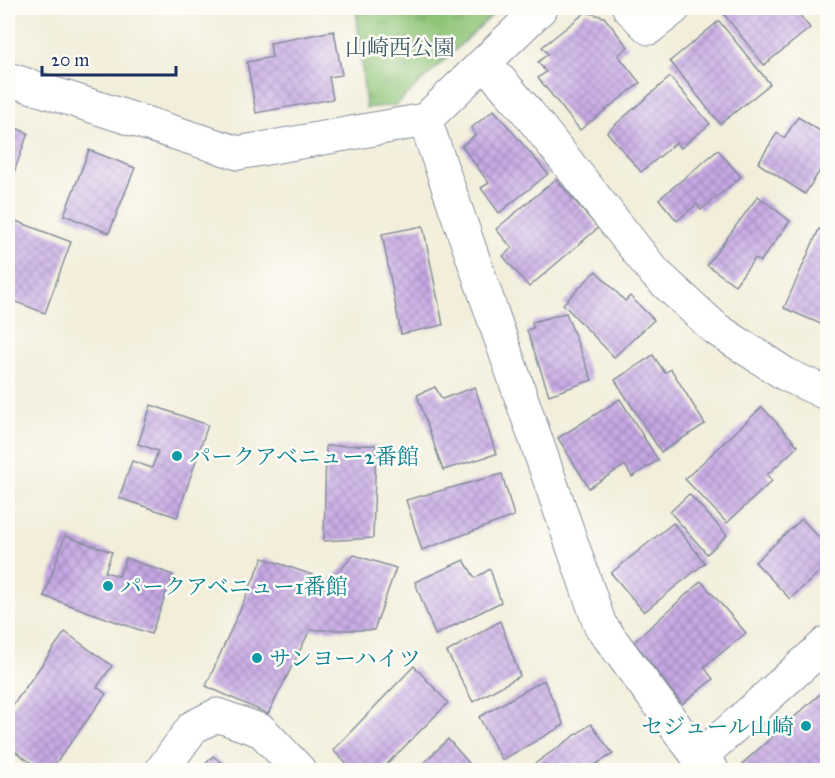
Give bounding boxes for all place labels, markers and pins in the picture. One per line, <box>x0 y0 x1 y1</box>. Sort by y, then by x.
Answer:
place label: パークアベニュー2番館 <box>189 443 419 470</box>
marker: パークアベニュー2番館 <box>170 449 184 463</box>
place label: パークアベニュー1番館 <box>120 573 348 600</box>
marker: パークアベニュー1番館 <box>101 579 115 593</box>
place label: サンヨーハイツ <box>269 645 421 672</box>
marker: サンヨーハイツ <box>250 651 264 665</box>
place label: セジュール山崎 <box>641 713 794 740</box>
marker: セジュール山崎 <box>799 719 813 733</box>

